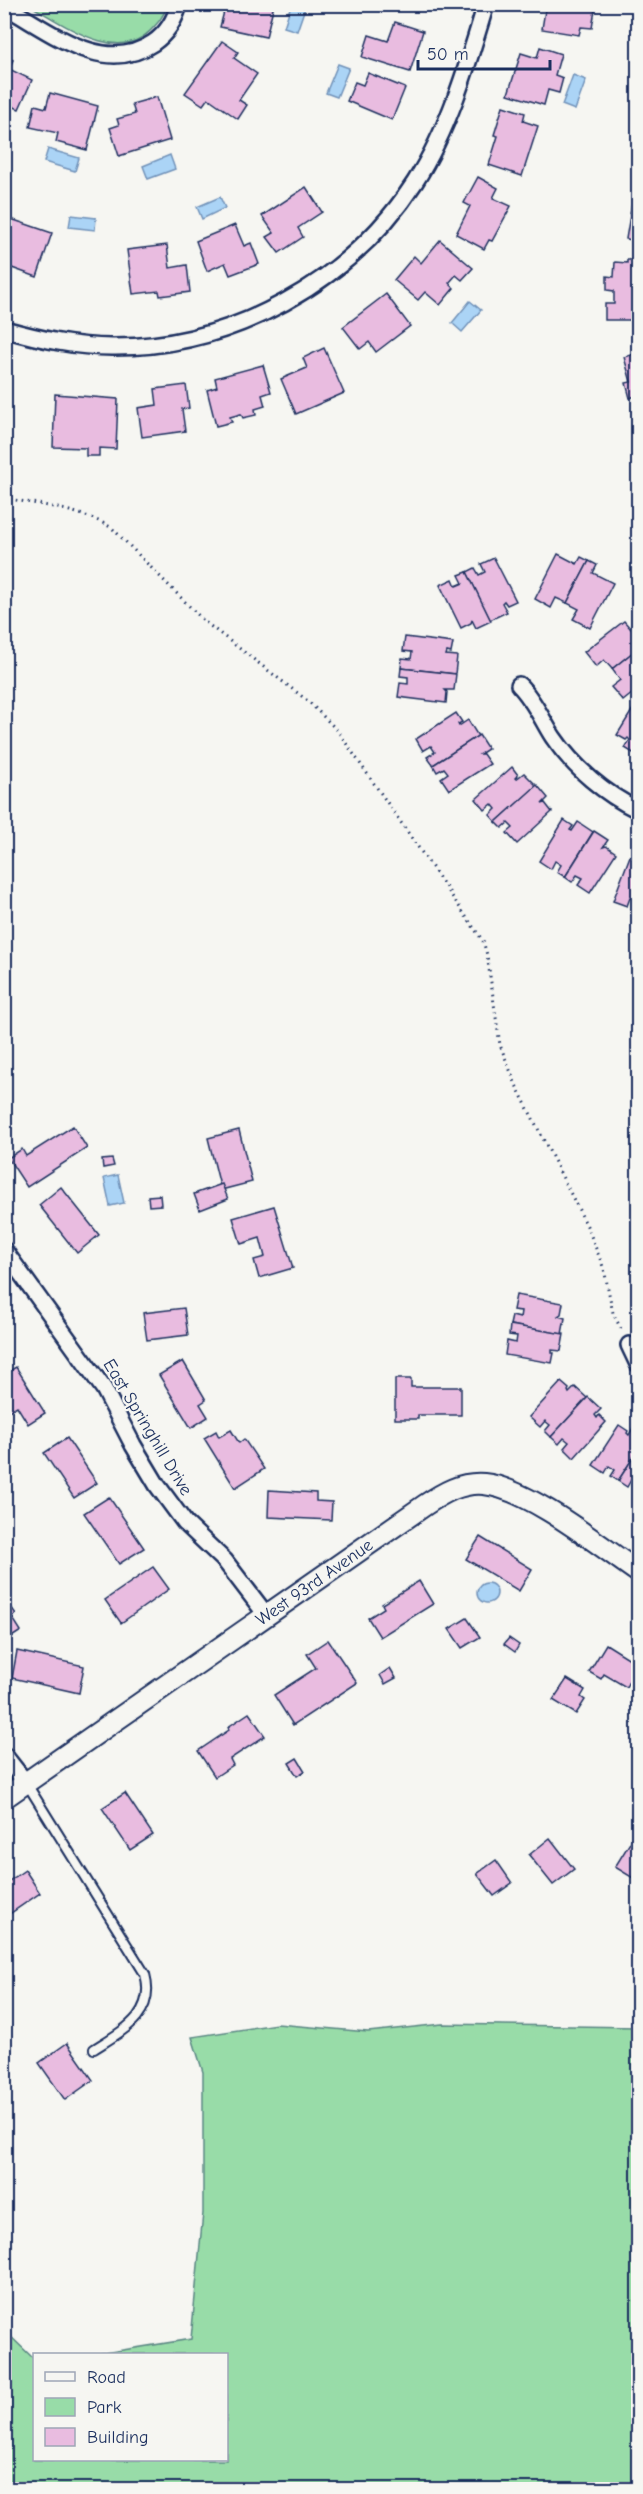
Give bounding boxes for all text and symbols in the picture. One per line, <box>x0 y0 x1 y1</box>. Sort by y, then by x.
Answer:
scale bar <box>418 33 550 71</box>
text: 50 m <box>427 44 469 65</box>
street label: East Springhill Drive <box>99 1355 197 1499</box>
street label: West 93rd Avenue <box>252 1535 377 1630</box>
legend <box>33 2353 228 2461</box>
text: Road <box>87 2367 126 2388</box>
text: Park <box>87 2397 122 2418</box>
text: Building <box>87 2427 149 2448</box>

